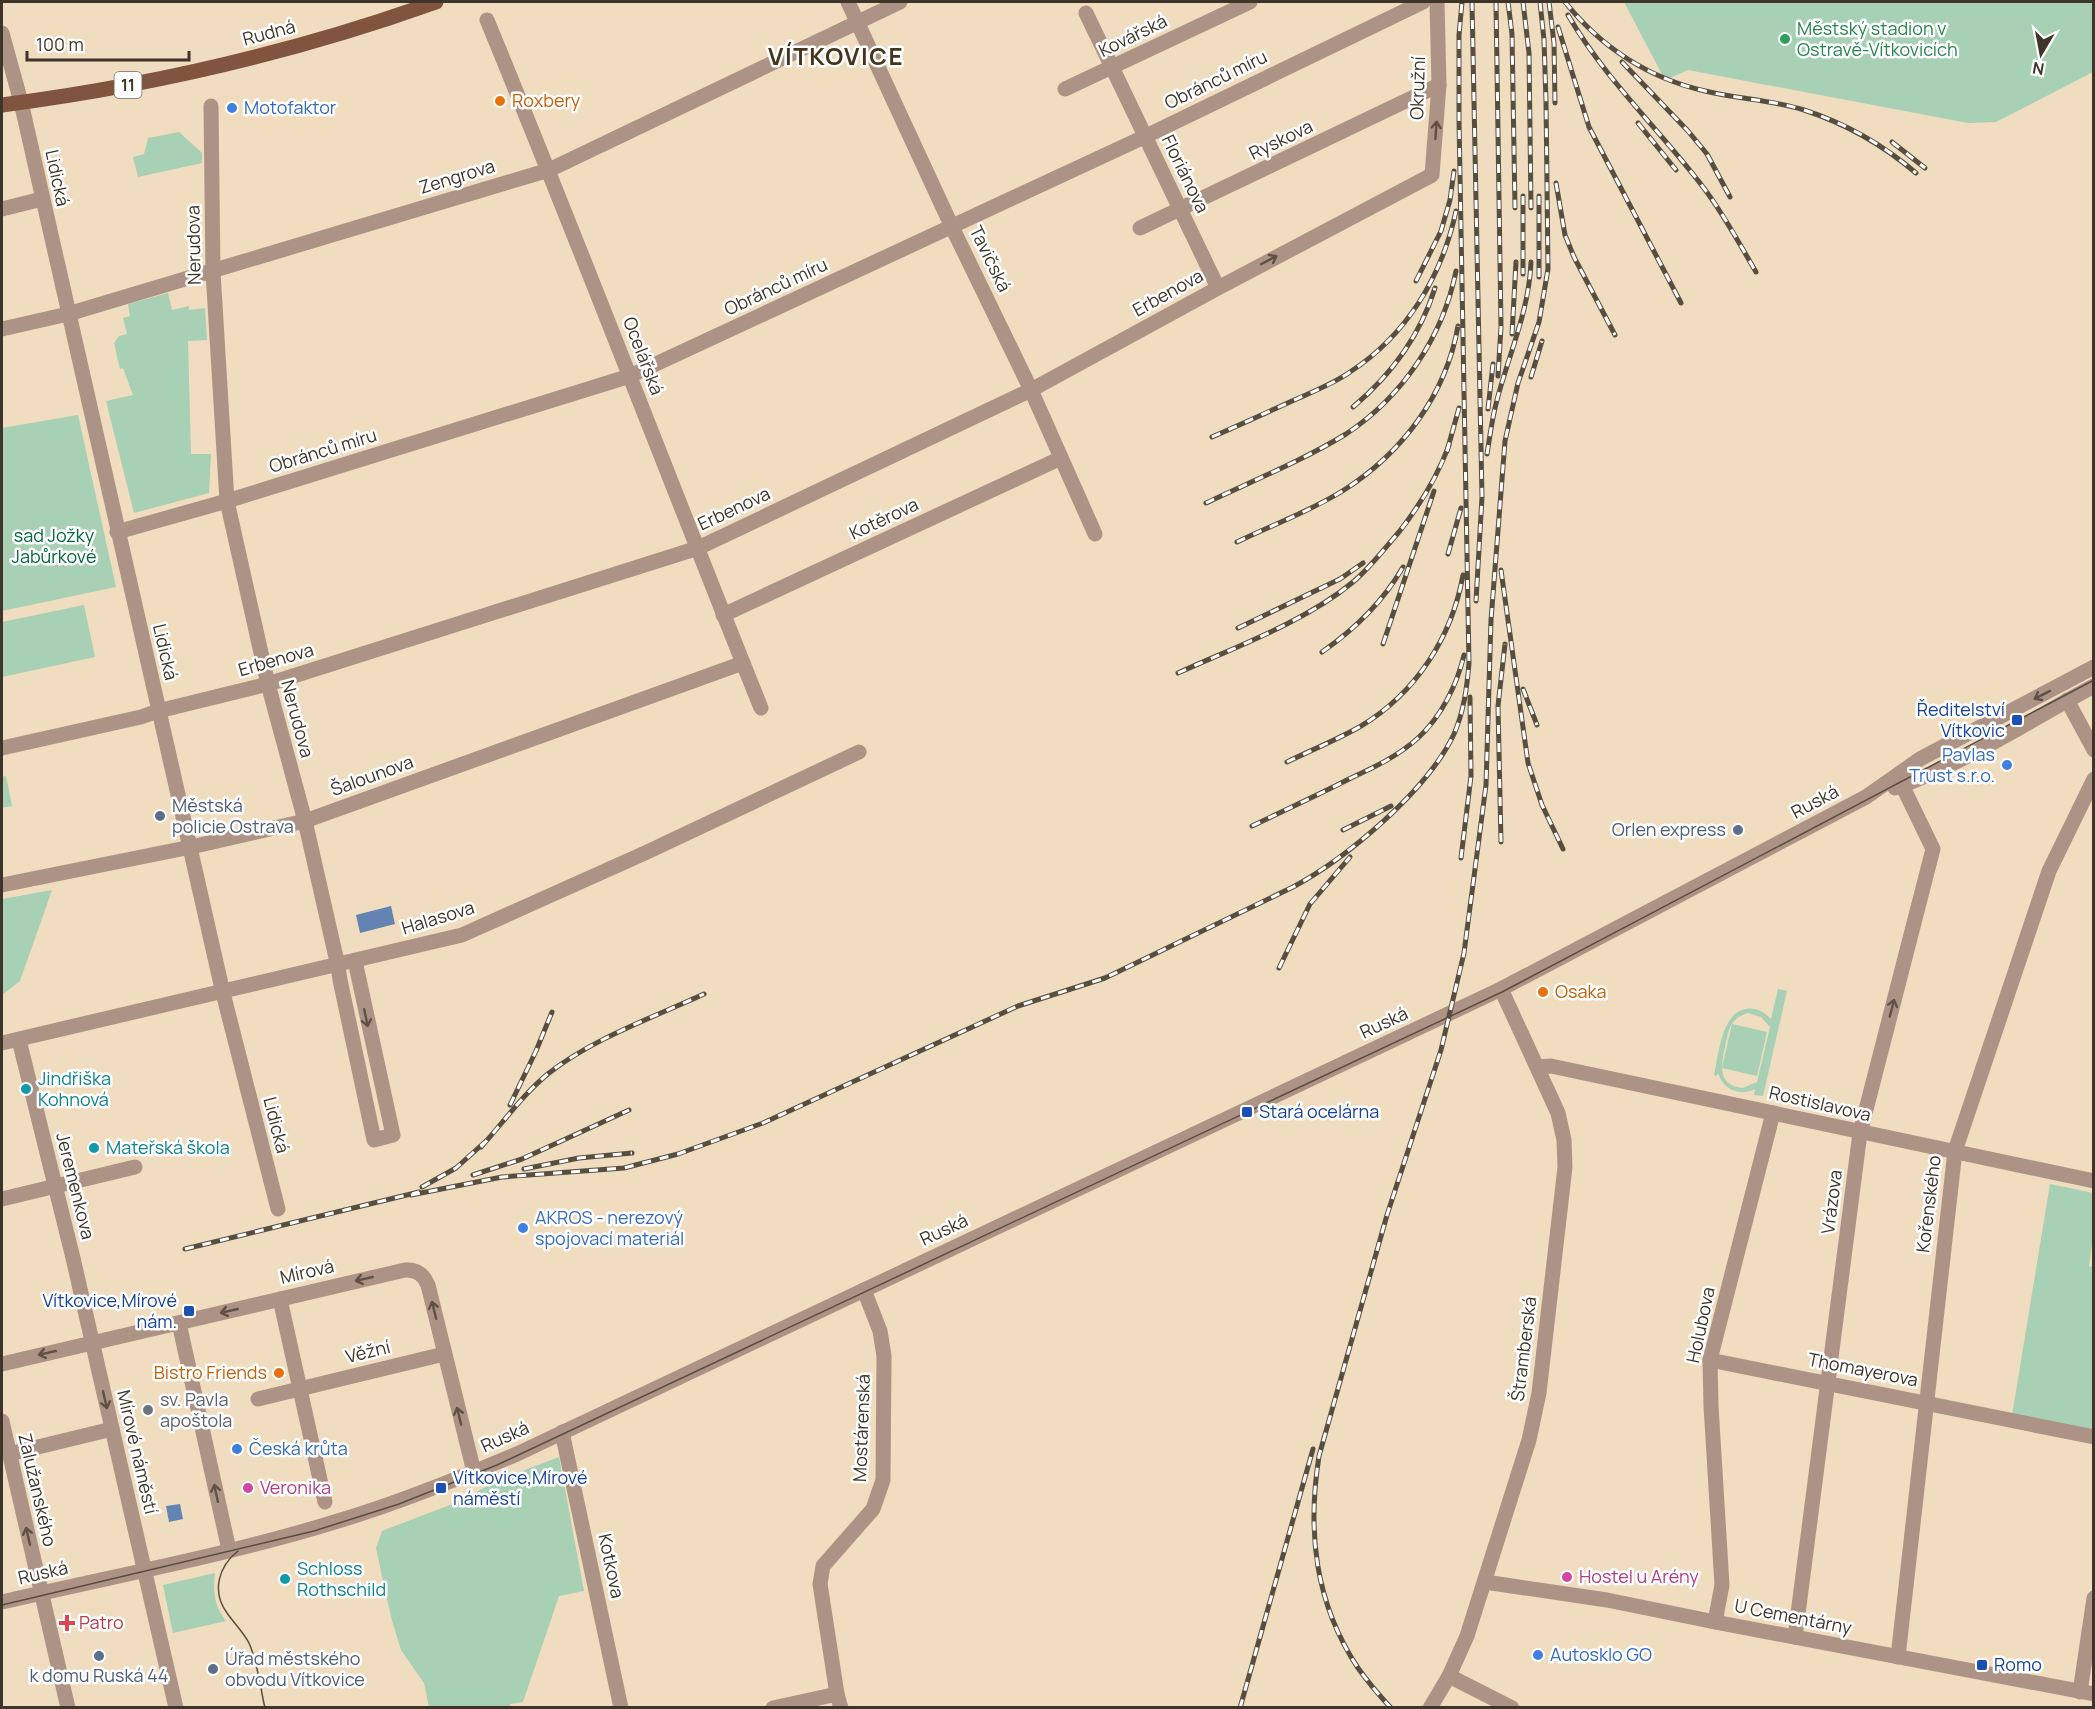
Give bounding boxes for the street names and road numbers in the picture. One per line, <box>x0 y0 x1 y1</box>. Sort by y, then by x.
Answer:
street label: Kovářská <box>1094 8 1171 62</box>
street label: Rudná <box>240 14 298 51</box>
street label: Obránců míru <box>1160 44 1271 114</box>
street label: Okružní <box>1404 56 1430 120</box>
road number: 11 <box>114 72 142 98</box>
street label: Ryskova <box>1245 113 1316 165</box>
street label: Floriánova <box>1157 130 1215 217</box>
street label: Lidická <box>40 147 76 208</box>
street label: Zengrova <box>416 153 497 199</box>
street label: Nerudova <box>180 205 206 285</box>
street label: Tavičská <box>965 221 1017 296</box>
street label: Obránců míru <box>720 252 831 320</box>
street label: Erbenova <box>1128 263 1207 321</box>
street label: Ocelářská <box>618 313 670 398</box>
street label: Obránců míru <box>266 422 379 478</box>
street label: Erbenova <box>694 481 774 535</box>
street label: Kotěrova <box>845 492 922 545</box>
street label: Lidická <box>148 621 184 682</box>
street label: Erbenova <box>235 637 316 681</box>
street label: Nerudova <box>276 677 320 760</box>
street label: Šalounova <box>327 749 416 801</box>
street label: Ruská <box>1787 779 1842 824</box>
street label: Halasova <box>398 895 477 939</box>
street label: Ruská <box>1356 1001 1411 1044</box>
street label: Rostislavova <box>1767 1080 1873 1126</box>
street label: Lidická <box>258 1094 296 1155</box>
street label: Jeremenkova <box>51 1130 101 1242</box>
street label: Kořenského <box>1910 1154 1946 1254</box>
street label: Vrázova <box>1815 1168 1847 1235</box>
street label: Ruská <box>916 1208 971 1251</box>
street label: Mírová <box>278 1253 336 1289</box>
street label: Holubova <box>1680 1284 1720 1365</box>
street label: Štramberská <box>1505 1295 1541 1403</box>
street label: Věžní <box>343 1334 393 1368</box>
street label: Thomayerova <box>1806 1347 1920 1391</box>
street label: Mostárenská <box>847 1374 875 1482</box>
street label: Mírové náměstí <box>112 1387 164 1516</box>
street label: Ruská <box>477 1415 533 1457</box>
street label: Zalužanského <box>13 1431 63 1549</box>
street label: Kotkova <box>593 1531 631 1600</box>
street label: Ruská <box>16 1555 70 1589</box>
street label: U Cementárny <box>1732 1593 1854 1639</box>

